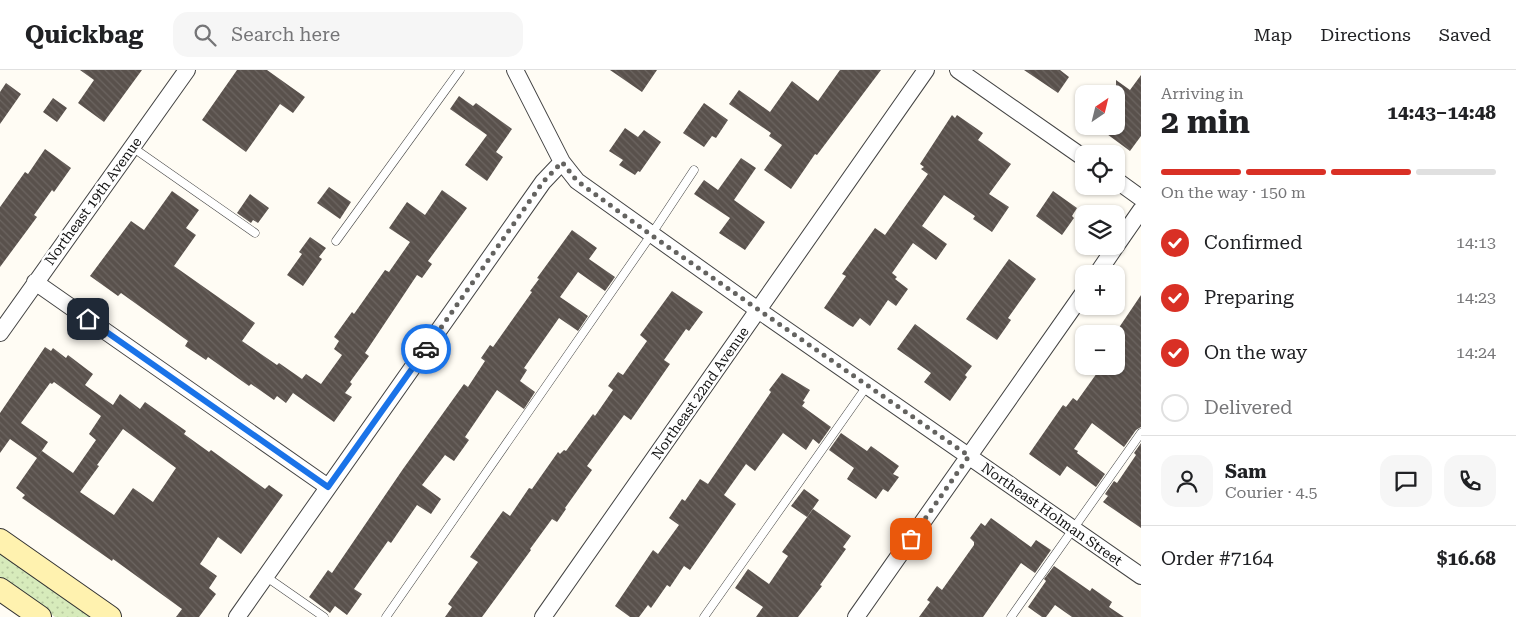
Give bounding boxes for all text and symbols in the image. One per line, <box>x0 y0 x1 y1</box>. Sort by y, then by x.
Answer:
search box <box>173 12 523 57</box>
text: Quickbag <box>25 21 143 49</box>
icon: search <box>191 21 219 49</box>
text: Search here <box>231 23 340 46</box>
text: Map <box>1254 24 1292 45</box>
text: Directions <box>1320 24 1411 45</box>
text: Saved <box>1439 24 1491 45</box>
text: Arriving in <box>1161 84 1244 103</box>
north arrow <box>1075 85 1125 135</box>
map controls <box>1075 85 1125 375</box>
text: 14:43–14:48 <box>1387 101 1496 124</box>
text: 2 min <box>1161 103 1250 141</box>
street label: Northeast 19th Avenue <box>41 134 145 268</box>
button: locate <box>1075 145 1125 195</box>
text: On the way · 150 m <box>1161 183 1306 202</box>
button: layers <box>1075 205 1125 255</box>
icon: check <box>1161 229 1189 257</box>
text: Confirmed <box>1204 231 1302 254</box>
text: 14:13 <box>1456 233 1496 252</box>
button: + <box>1075 265 1125 315</box>
icon: check <box>1161 284 1189 312</box>
text: Preparing <box>1204 286 1294 309</box>
text: 14:23 <box>1456 288 1496 307</box>
pin <box>67 298 109 340</box>
icon: home <box>74 305 102 333</box>
street label: Northeast 22nd Avenue <box>648 323 752 462</box>
courier <box>401 324 451 374</box>
button: − <box>1075 325 1125 375</box>
icon: car <box>412 335 440 363</box>
icon: check <box>1161 339 1189 367</box>
text: On the way <box>1204 341 1307 364</box>
text: 14:24 <box>1456 343 1496 362</box>
text: Delivered <box>1204 396 1292 419</box>
button: person <box>1161 455 1213 507</box>
button: chat <box>1380 455 1432 507</box>
button: phone <box>1444 455 1496 507</box>
street label: Northeast Holman Street <box>979 459 1125 569</box>
text: Sam <box>1225 460 1267 483</box>
text: Courier · 4.5 <box>1225 483 1318 502</box>
pin <box>890 518 932 560</box>
icon: bag <box>897 525 925 553</box>
text: Order #7164 <box>1161 547 1273 570</box>
text: $16.68 <box>1437 547 1496 570</box>

